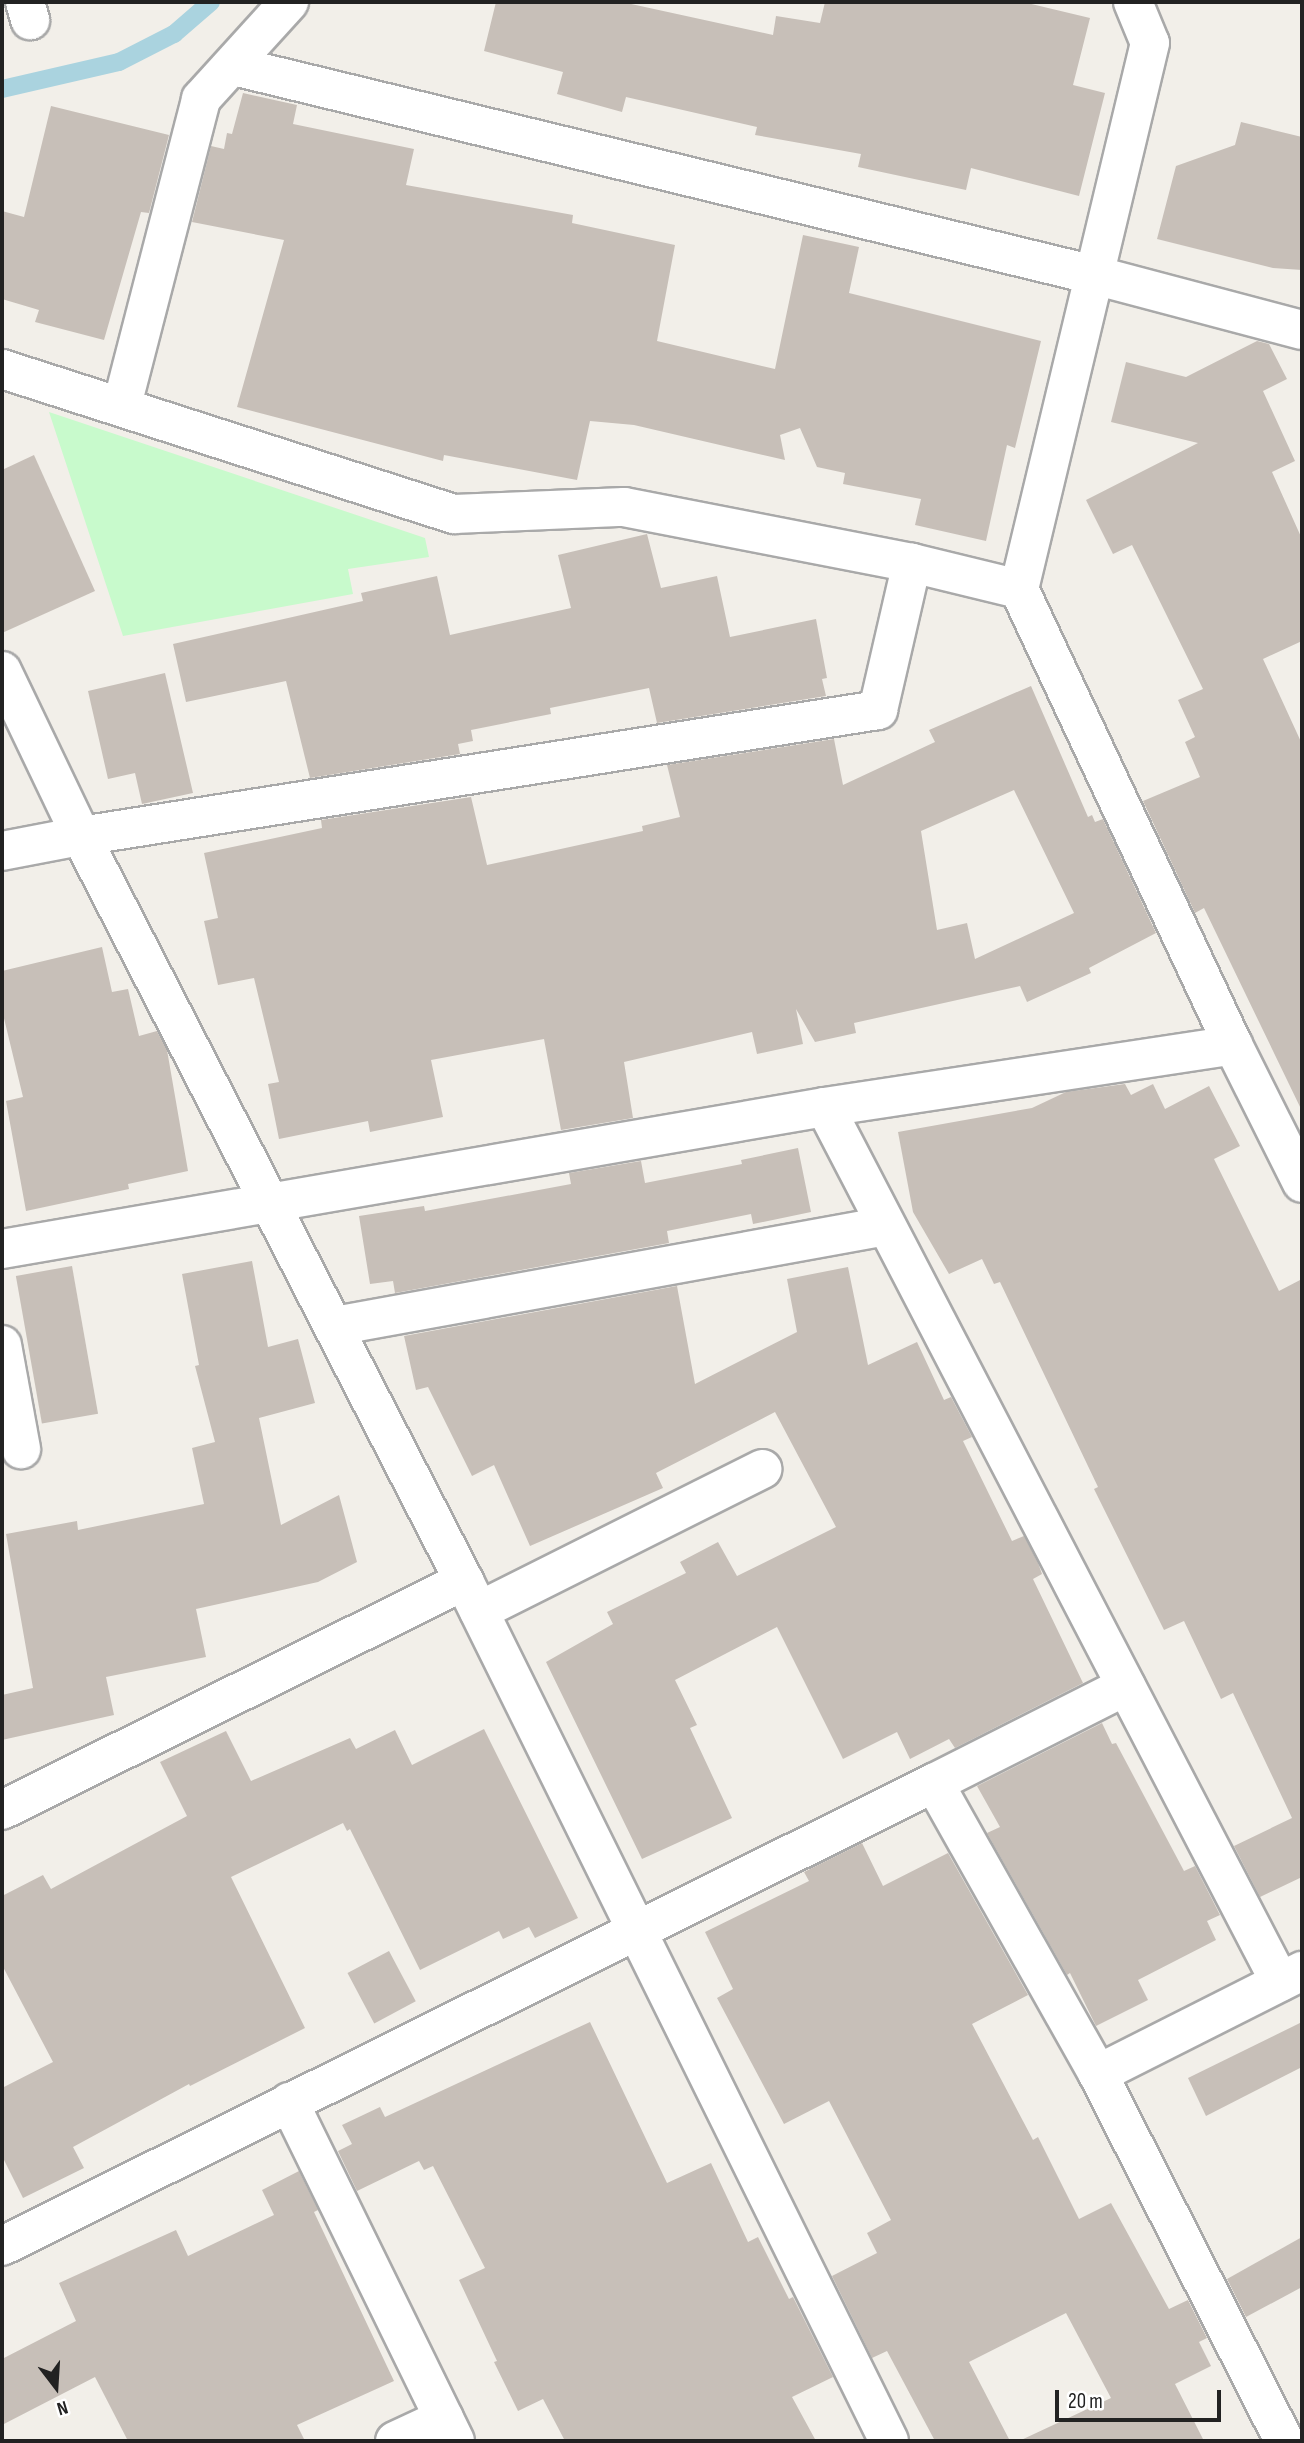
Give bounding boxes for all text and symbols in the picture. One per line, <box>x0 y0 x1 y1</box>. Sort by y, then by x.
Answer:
north arrow <box>21 2352 91 2422</box>
scale bar <box>1059 2376 1225 2420</box>
text: 20 m <box>1068 2389 1103 2414</box>
text: N <box>54 2395 71 2420</box>

